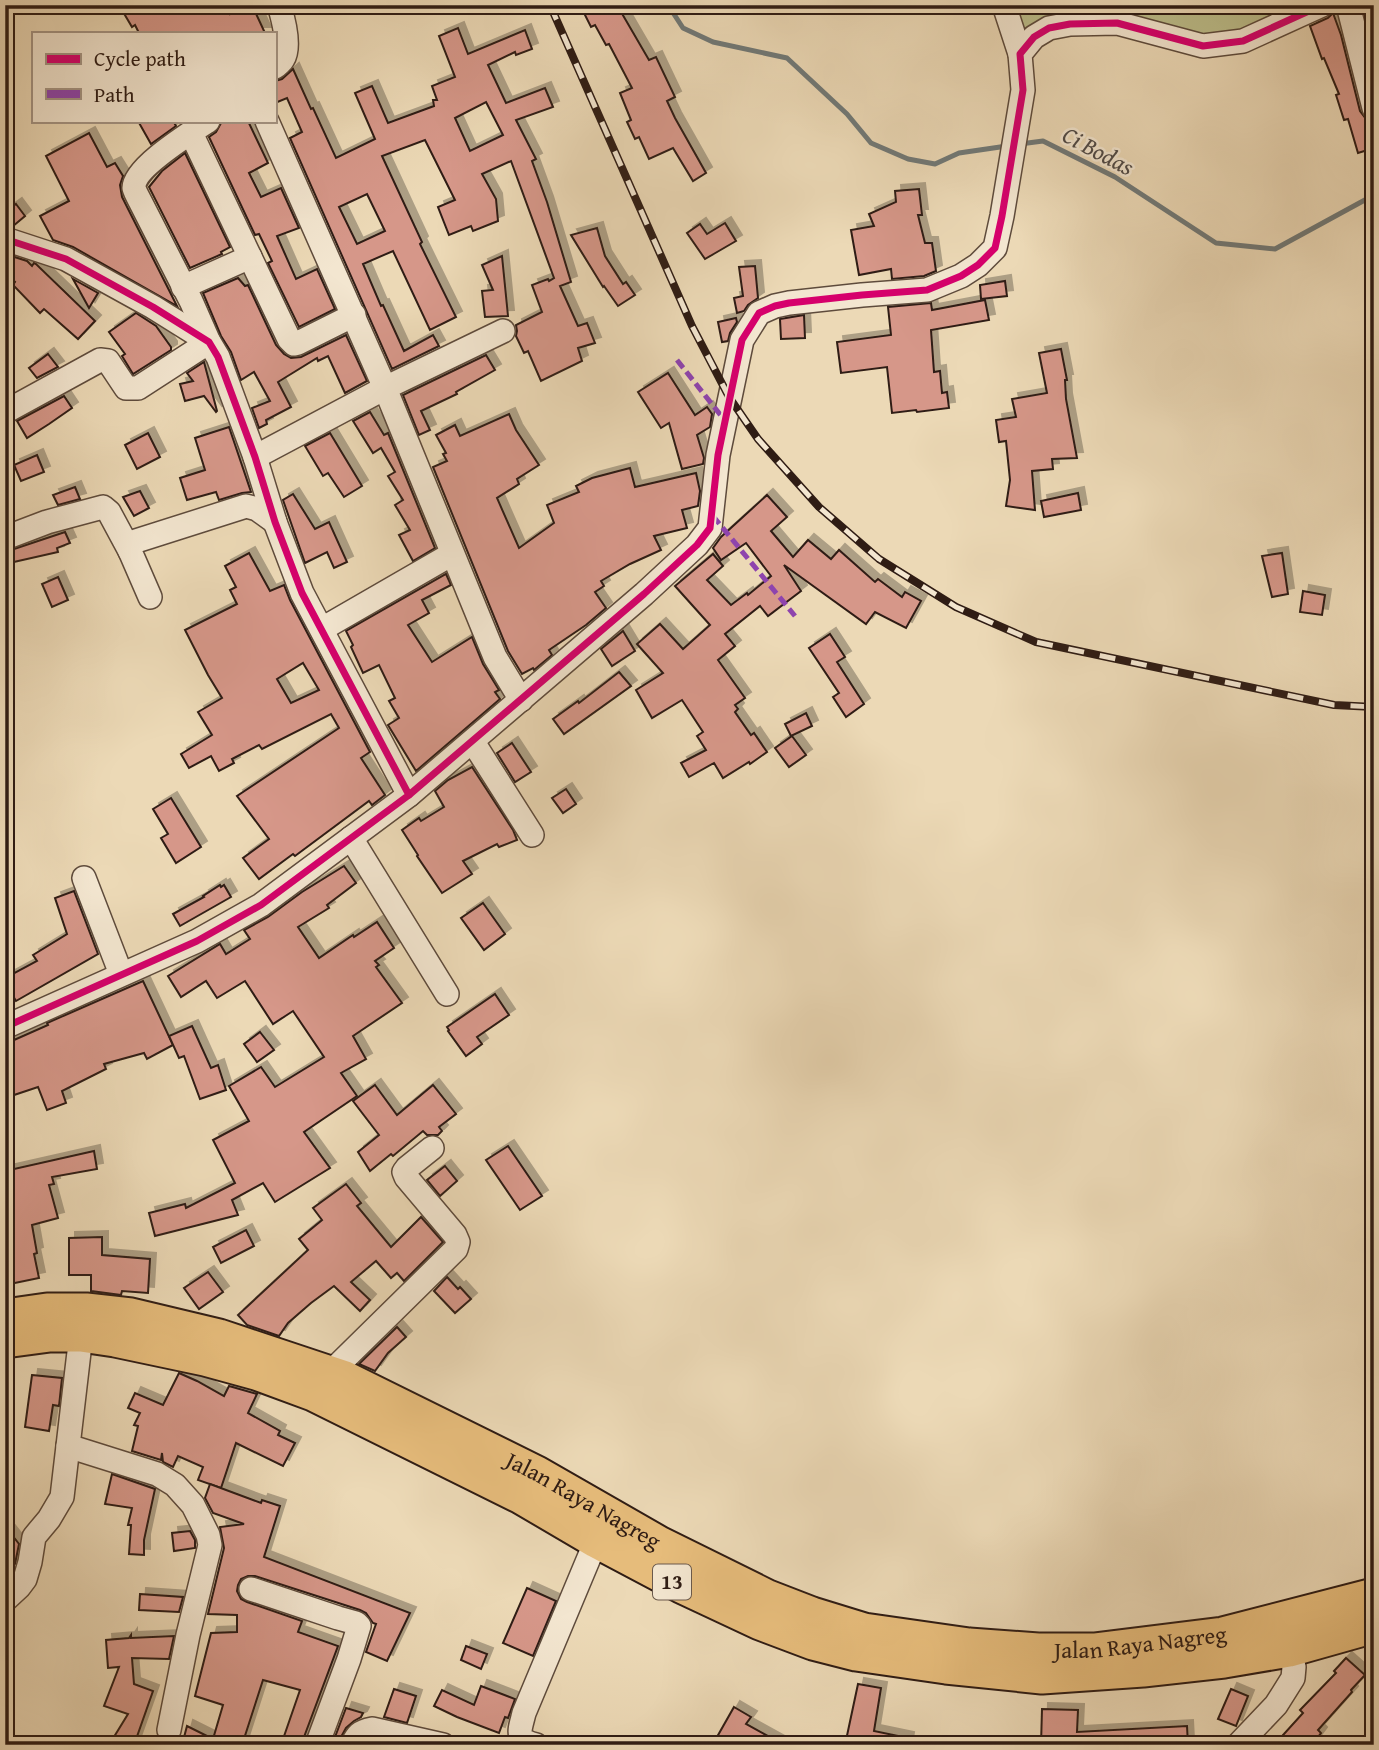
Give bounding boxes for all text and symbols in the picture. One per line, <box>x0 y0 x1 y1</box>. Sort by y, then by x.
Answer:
legend <box>32 32 276 122</box>
text: Cycle path <box>94 43 186 74</box>
text: Path <box>94 79 135 110</box>
water label: Ci Bodas <box>1056 117 1141 184</box>
street label: Jalan Raya Nagreg <box>498 1442 668 1557</box>
road number: 13 <box>653 1564 691 1600</box>
street label: Jalan Raya Nagreg <box>1051 1617 1229 1666</box>

